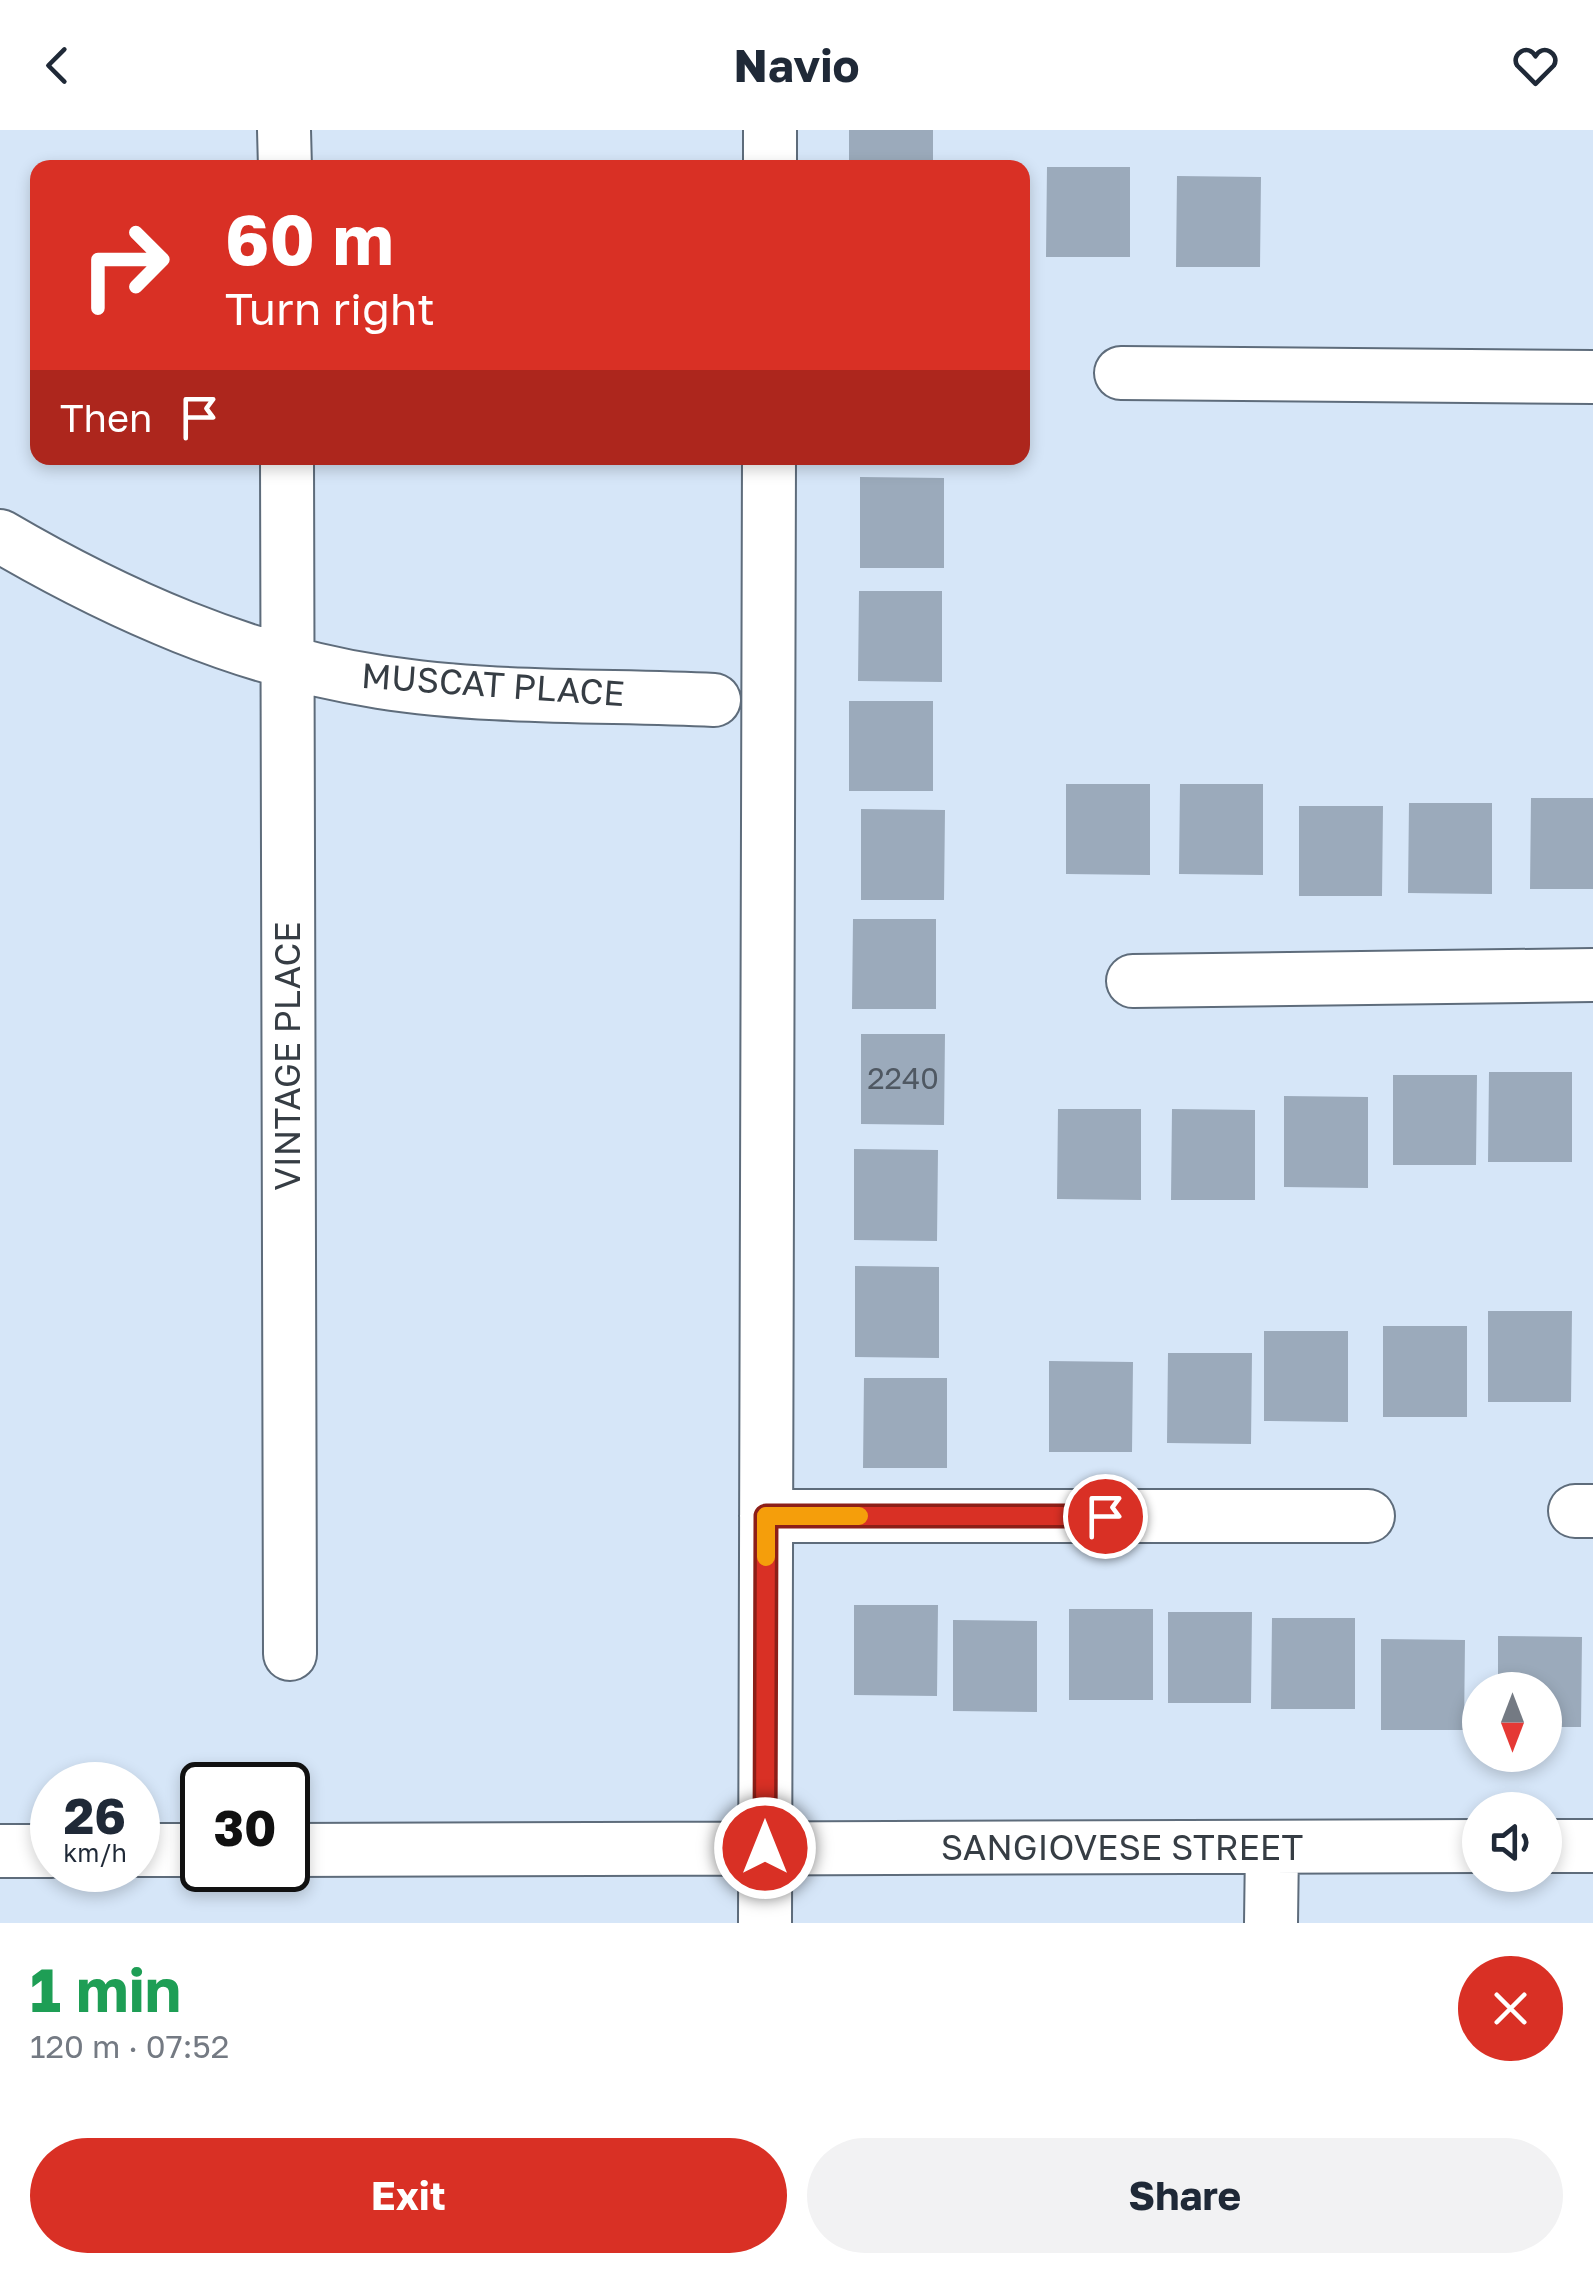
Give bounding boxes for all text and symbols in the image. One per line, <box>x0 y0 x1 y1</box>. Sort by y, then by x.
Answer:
icon: back <box>30 38 85 93</box>
text: Navio <box>734 38 859 92</box>
icon: heart <box>1508 38 1563 93</box>
text: 60 m <box>225 196 394 280</box>
icon: right <box>60 200 190 330</box>
text: Turn right <box>225 281 435 335</box>
icon: arrive <box>172 390 227 445</box>
text: Then <box>60 395 152 440</box>
street label: MUSCAT PLACE <box>360 654 626 714</box>
street label: VINTAGE PLACE <box>266 921 308 1191</box>
house number: 2240 <box>867 1060 939 1096</box>
pin <box>1063 1474 1148 1559</box>
icon: arrive <box>1078 1489 1133 1544</box>
north arrow <box>1462 1672 1562 1772</box>
map controls <box>1462 1672 1562 1892</box>
speed limit sign: 30 <box>180 1762 310 1892</box>
text: 26 <box>64 1785 126 1845</box>
button: sound <box>1462 1792 1562 1892</box>
position arrow <box>713 1796 817 1900</box>
street label: SANGIOVESE STREET <box>941 1826 1303 1868</box>
text: km/h <box>63 1837 127 1868</box>
text: 1 min <box>30 1953 181 2025</box>
button: close <box>1458 1956 1563 2061</box>
text: 120 m · 07:52 <box>30 2027 229 2065</box>
button: Exit <box>30 2138 787 2253</box>
button: Share <box>807 2138 1563 2253</box>

